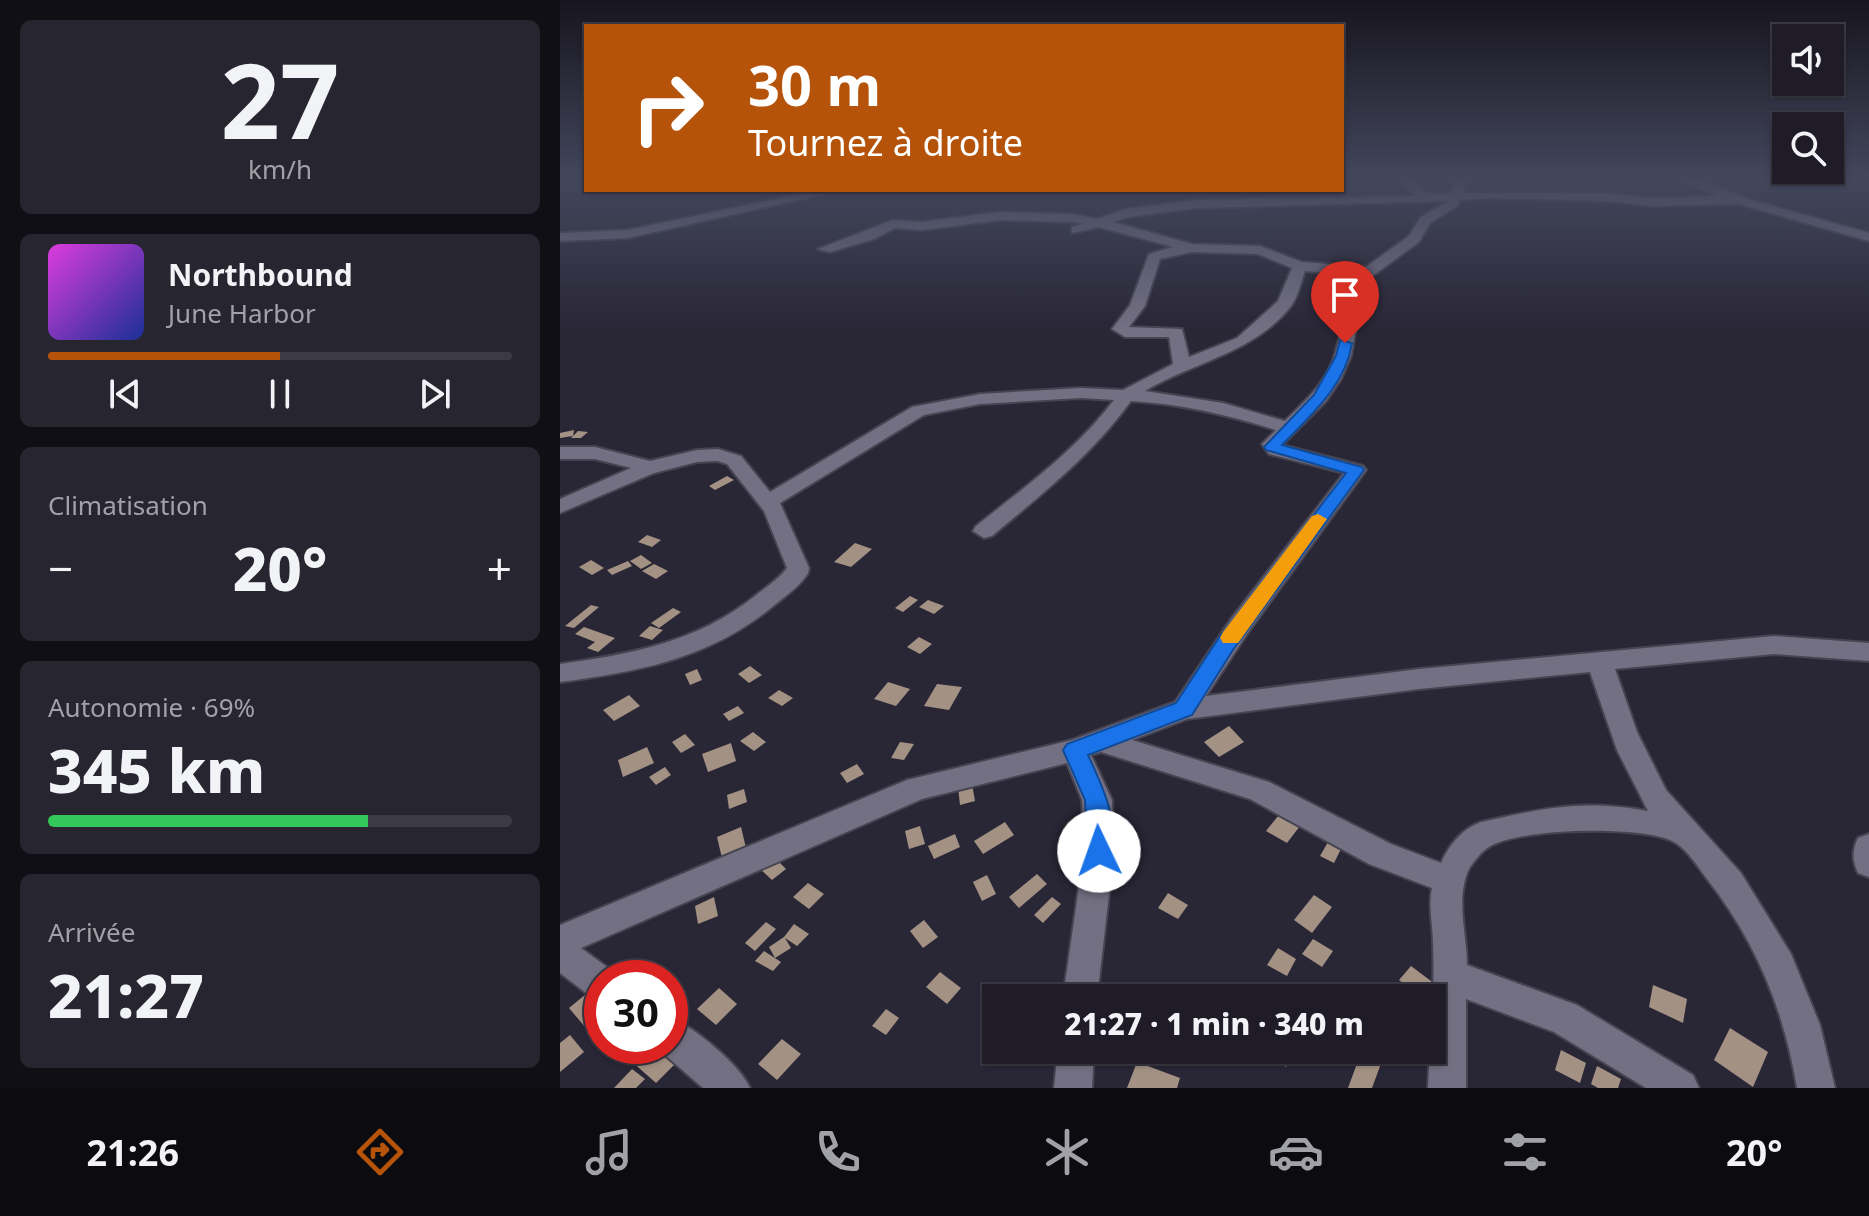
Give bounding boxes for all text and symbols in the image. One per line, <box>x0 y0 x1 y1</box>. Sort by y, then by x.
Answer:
map controls <box>1772 24 1844 184</box>
button: sound <box>1772 24 1844 96</box>
text: 27 <box>221 28 339 169</box>
text: 30 m <box>748 46 881 122</box>
icon: right <box>616 56 720 160</box>
button: search <box>1772 112 1844 184</box>
text: Tournez à droite <box>748 118 1023 167</box>
text: km/h <box>248 151 312 187</box>
text: Northbound <box>168 254 353 295</box>
pin <box>1311 261 1379 343</box>
icon: arrive <box>1323 273 1367 317</box>
text: June Harbor <box>168 295 316 331</box>
icon: previous <box>103 372 147 416</box>
icon: pause <box>258 372 302 416</box>
icon: next <box>413 372 457 416</box>
text: Climatisation <box>48 487 208 523</box>
text: 20° <box>233 527 327 609</box>
text: − <box>48 538 73 598</box>
text: + <box>487 538 512 598</box>
text: Autonomie · 69% <box>48 689 255 725</box>
text: 345 km <box>48 729 265 811</box>
position arrow <box>1057 809 1141 893</box>
text: Arrivée <box>48 914 135 950</box>
text: 21:27 <box>48 954 204 1036</box>
speed limit sign: 30 <box>584 960 688 1064</box>
text: 21:27 · 1 min · 340 m <box>1064 1003 1364 1044</box>
icon: directions <box>352 1124 408 1180</box>
icon: music <box>581 1124 637 1180</box>
icon: phone <box>810 1124 866 1180</box>
icon: climate <box>1039 1124 1095 1180</box>
icon: car <box>1268 1124 1324 1180</box>
icon: filters <box>1497 1124 1553 1180</box>
text: 21:26 <box>87 1128 179 1177</box>
text: 20° <box>1726 1128 1782 1177</box>

